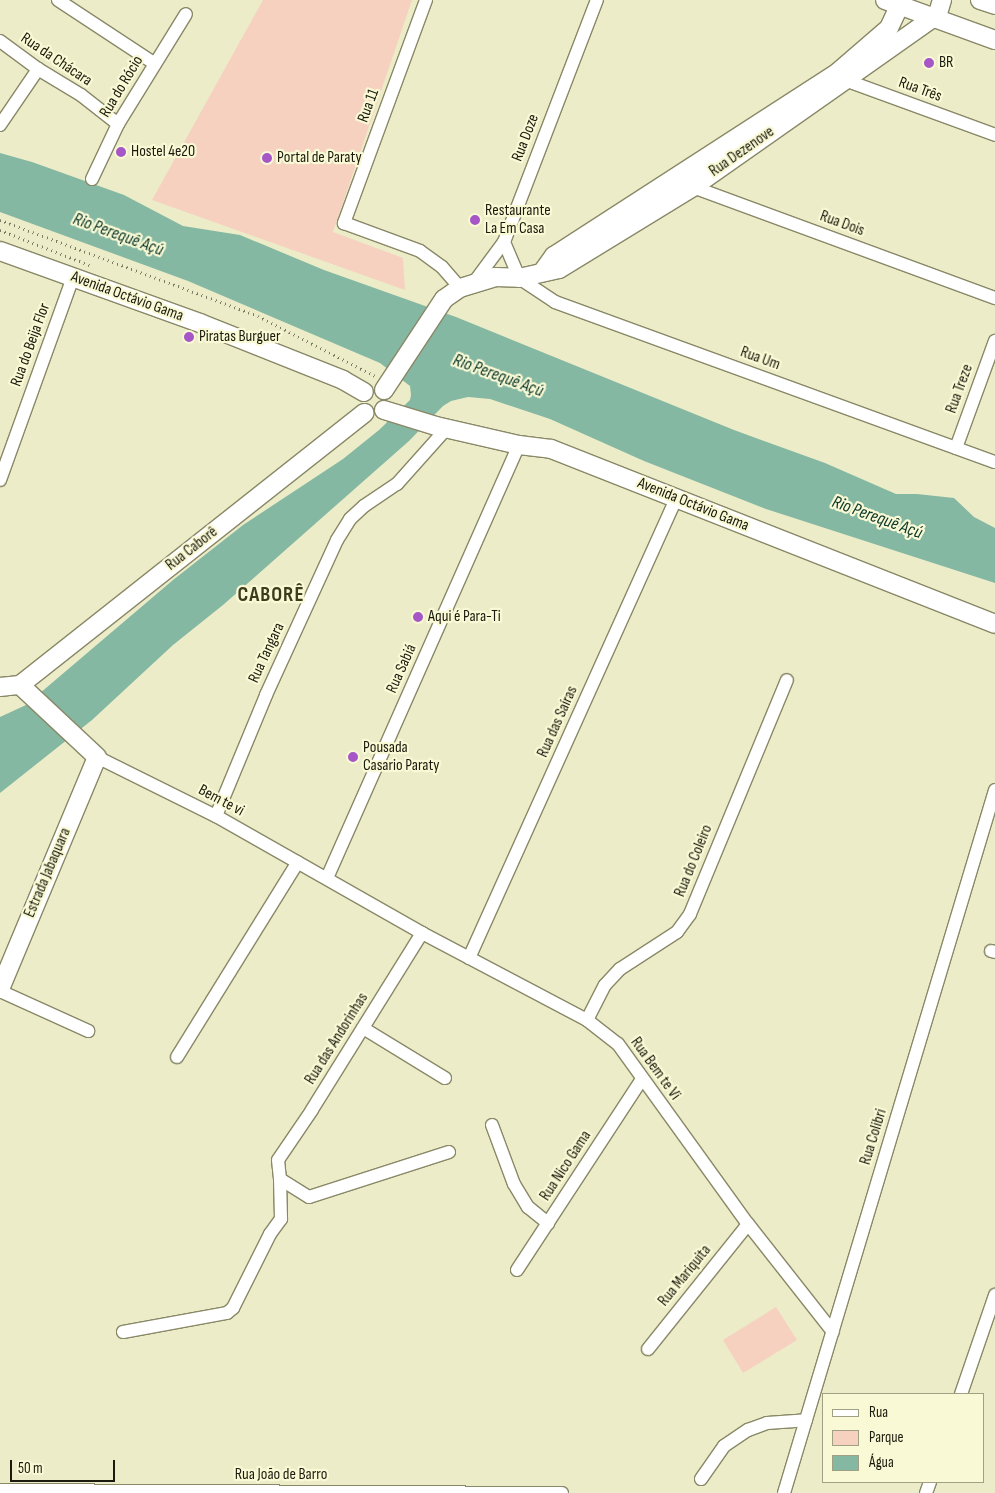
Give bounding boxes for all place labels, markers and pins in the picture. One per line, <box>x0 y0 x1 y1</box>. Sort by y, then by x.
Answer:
place label: BR <box>939 53 954 73</box>
marker: BR <box>923 57 935 69</box>
place label: Hostel 4e20 <box>131 142 195 162</box>
marker: Hostel 4e20 <box>115 146 127 158</box>
place label: Portal de Paraty <box>277 148 362 168</box>
marker: Portal de Paraty <box>261 152 273 164</box>
place label: Restaurante La Em Casa <box>485 201 551 239</box>
marker: Restaurante La Em Casa <box>469 214 481 226</box>
place label: Piratas Burguer <box>199 327 281 347</box>
marker: Piratas Burguer <box>183 331 195 343</box>
place label: Aqui é Para-Ti <box>428 607 501 627</box>
marker: Aqui é Para-Ti <box>412 611 424 623</box>
place label: Pousada Casario Paraty <box>363 738 440 776</box>
marker: Pousada Casario Paraty <box>347 751 359 763</box>

